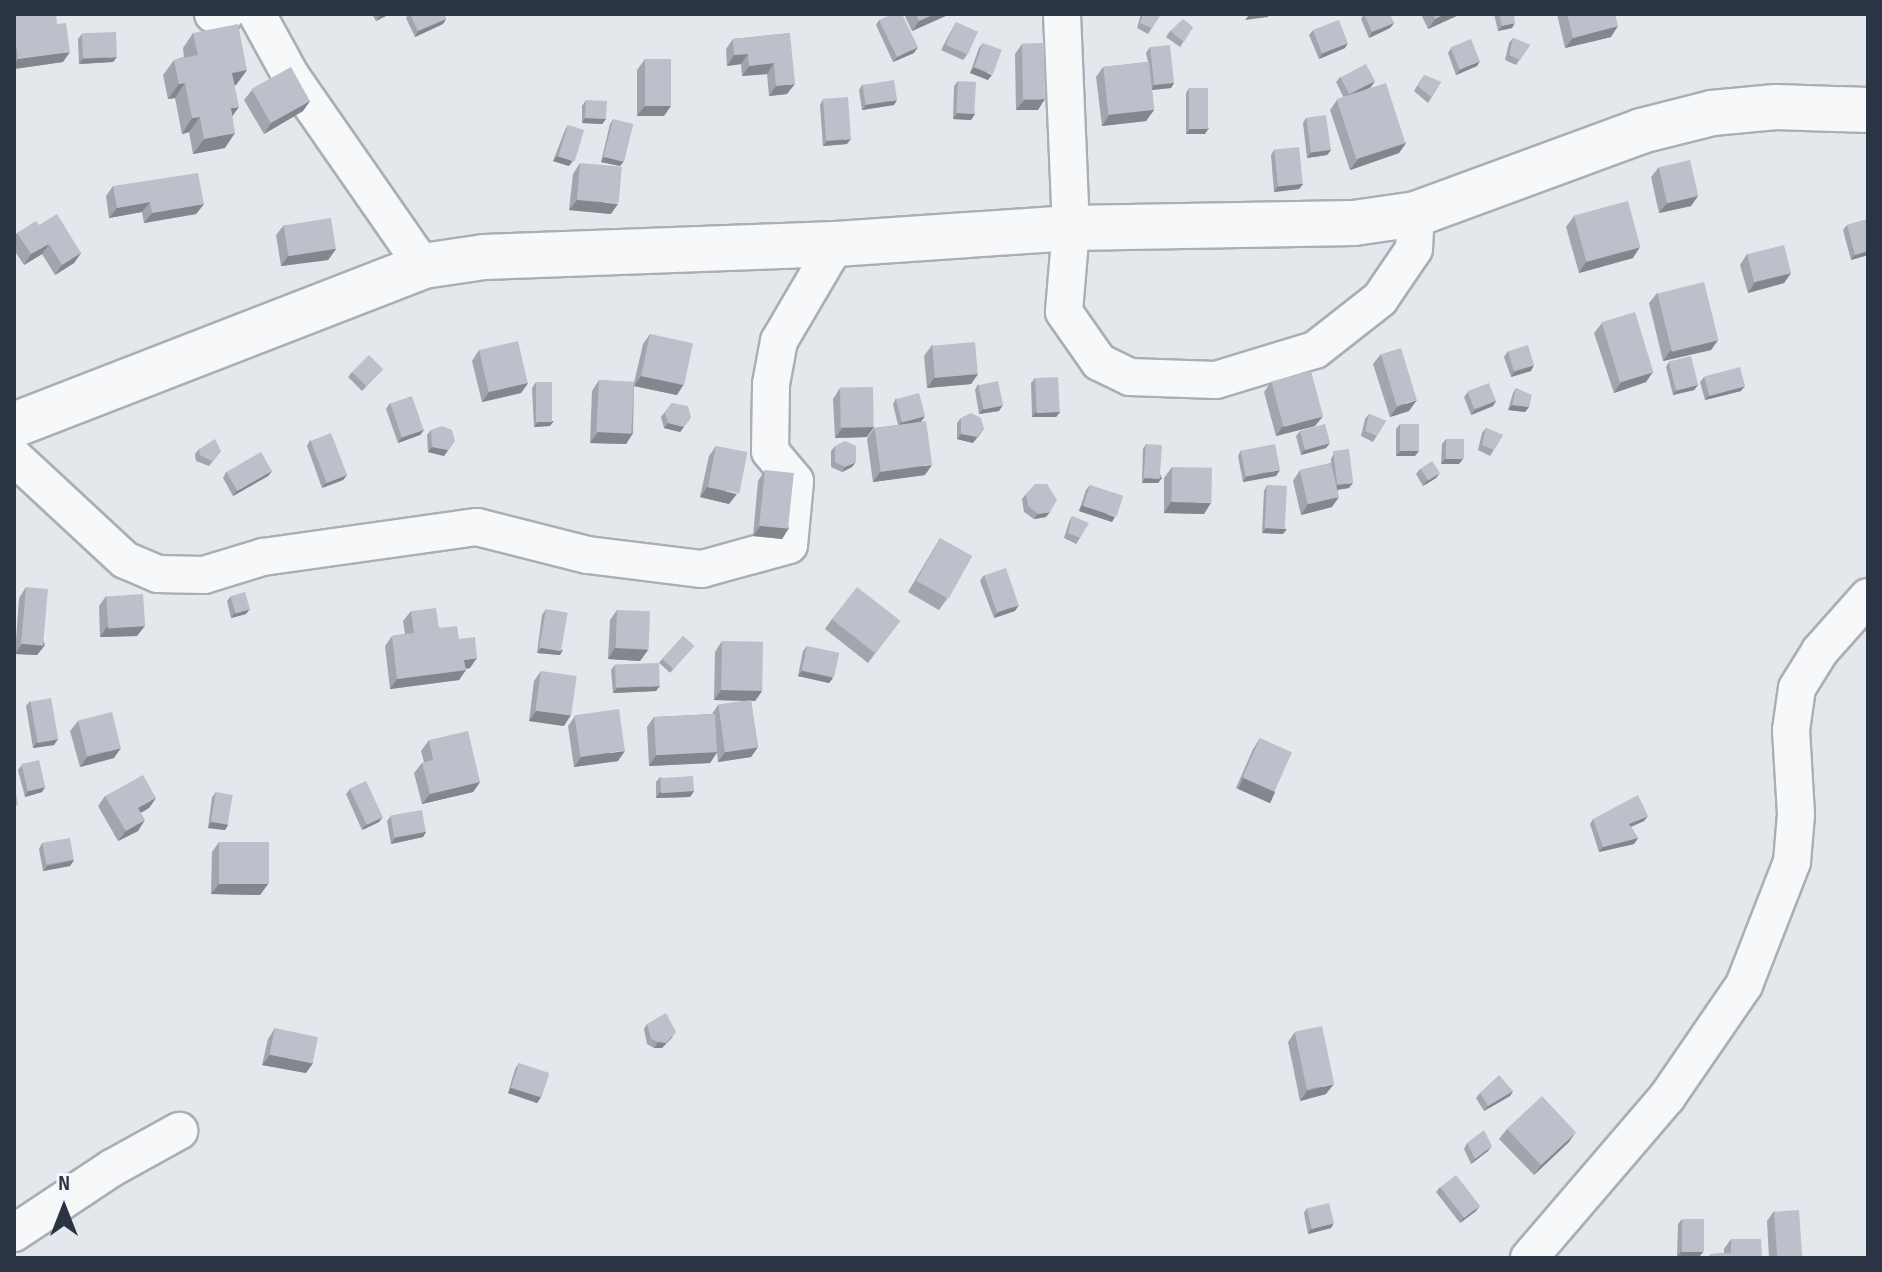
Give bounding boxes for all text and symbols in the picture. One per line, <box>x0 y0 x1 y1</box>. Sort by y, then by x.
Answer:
north arrow <box>24 1168 104 1248</box>
text: N <box>58 1170 70 1197</box>

